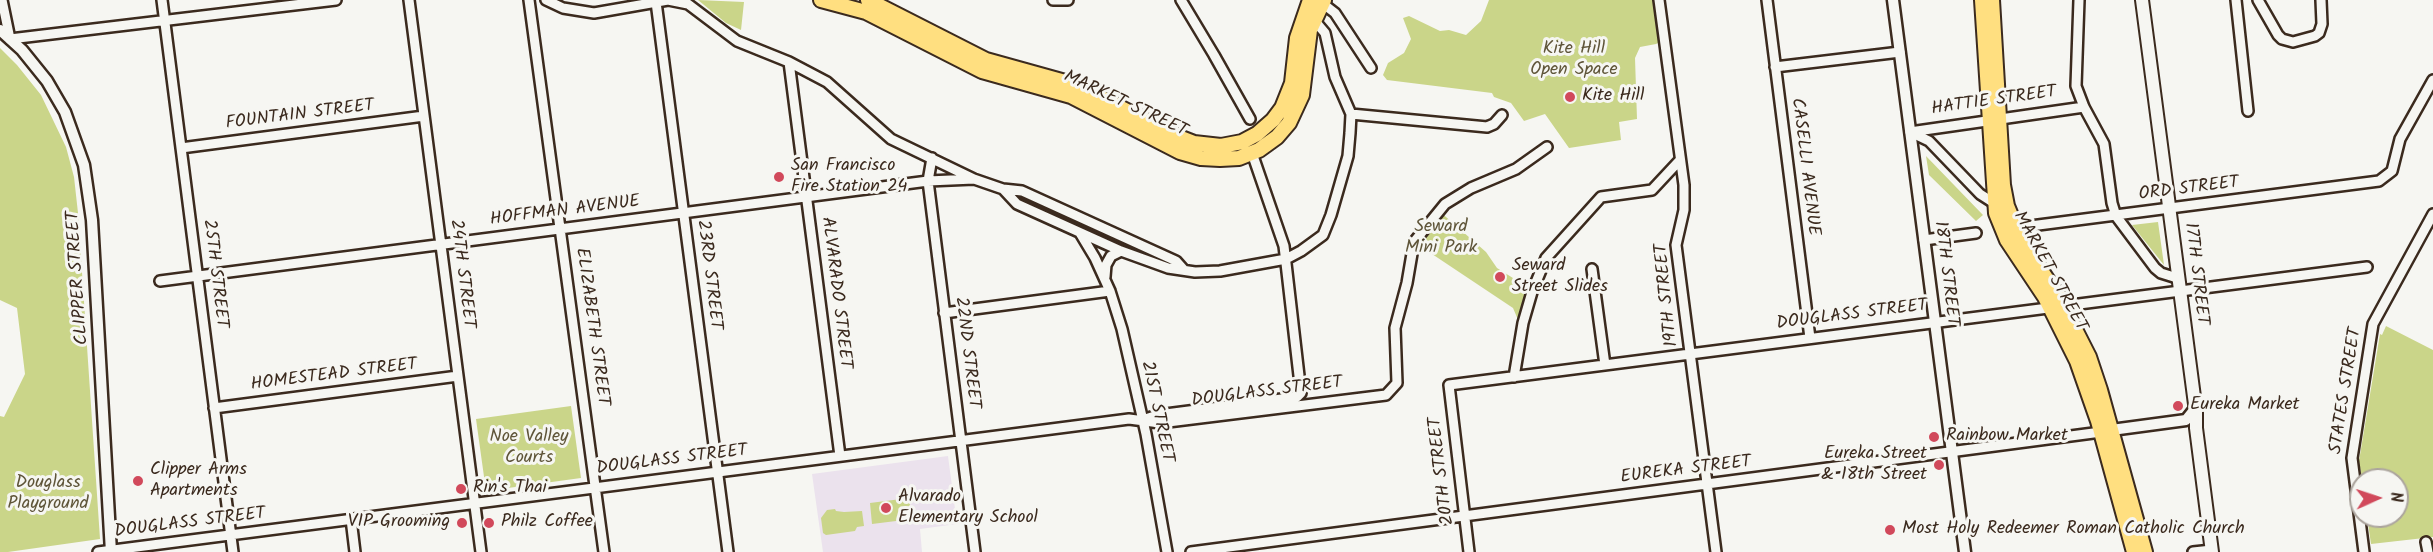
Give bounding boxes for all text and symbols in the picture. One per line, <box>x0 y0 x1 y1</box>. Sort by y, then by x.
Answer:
park label: Kite Hill Open Space <box>1530 39 1618 82</box>
street label: MARKET STREET <box>1060 67 1190 143</box>
street label: HATTIE STREET <box>1930 83 2058 121</box>
place label: Kite Hill <box>1582 86 1644 108</box>
marker: Kite Hill <box>1563 90 1577 104</box>
street label: FOUNTAIN STREET <box>225 96 375 136</box>
street label: CASELLI AVENUE <box>1785 97 1823 237</box>
place label: San Francisco Fire Station 24 <box>791 156 908 198</box>
marker: San Francisco Fire Station 24 <box>772 170 786 184</box>
street label: ORD STREET <box>2138 173 2240 207</box>
street label: HOFFMAN AVENUE <box>489 192 641 232</box>
street label: MARKET STREET <box>2007 208 2091 336</box>
street label: CLIPPER STREET <box>64 210 94 346</box>
street label: ALVARADO STREET <box>815 216 855 370</box>
park label: Seward Mini Park <box>1405 217 1477 260</box>
street label: 25TH STREET <box>197 218 231 330</box>
street label: 24TH STREET <box>444 218 478 330</box>
street label: 23RD STREET <box>691 219 725 331</box>
street label: 18TH STREET <box>1928 220 1962 328</box>
street label: 17TH STREET <box>2178 221 2212 327</box>
street label: 19TH STREET <box>1652 242 1684 348</box>
street label: ELIZABETH STREET <box>569 247 613 407</box>
place label: Seward Street Slides <box>1512 256 1608 298</box>
marker: Seward Street Slides <box>1493 270 1507 284</box>
street label: 22ND STREET <box>948 296 984 410</box>
street label: DOUGLASS STREET <box>1775 296 1929 336</box>
street label: STATES STREET <box>2326 326 2368 456</box>
street label: HOMESTEAD STREET <box>249 355 419 397</box>
street label: 21ST STREET <box>1135 359 1177 465</box>
street label: DOUGLASS STREET <box>1190 373 1344 413</box>
place label: Eureka Market <box>2190 395 2299 417</box>
marker: Eureka Market <box>2171 399 2185 413</box>
street label: 20TH STREET <box>1426 416 1460 526</box>
place label: Rainbow Market <box>1946 426 2068 448</box>
park label: Noe Valley Courts <box>489 427 569 470</box>
marker: Rainbow Market <box>1927 430 1941 444</box>
street label: DOUGLASS STREET <box>595 441 749 481</box>
place label: Eureka Street & 18th Street <box>1821 444 1927 486</box>
street label: EUREKA STREET <box>1619 452 1753 490</box>
marker: Eureka Street & 18th Street <box>1932 458 1946 472</box>
place label: Clipper Arms Apartments <box>150 460 247 502</box>
north arrow <box>2349 468 2409 528</box>
park label: Douglass Playground <box>8 473 88 516</box>
marker: Clipper Arms Apartments <box>131 474 145 488</box>
place label: Rin's Thai <box>473 478 547 500</box>
marker: Rin's Thai <box>454 482 468 496</box>
place label: Alvarado Elementary School <box>898 487 1038 530</box>
text: N <box>2383 491 2408 503</box>
marker: Alvarado Elementary School <box>879 501 893 515</box>
street label: DOUGLASS STREET <box>113 504 267 544</box>
place label: VIP Grooming <box>348 512 450 534</box>
place label: Philz Coffee <box>501 512 593 534</box>
marker: VIP Grooming <box>455 516 469 530</box>
marker: Philz Coffee <box>482 516 496 530</box>
place label: Most Holy Redeemer Roman Catholic Church <box>1902 519 2245 541</box>
marker: Most Holy Redeemer Roman Catholic Church <box>1883 523 1897 537</box>

